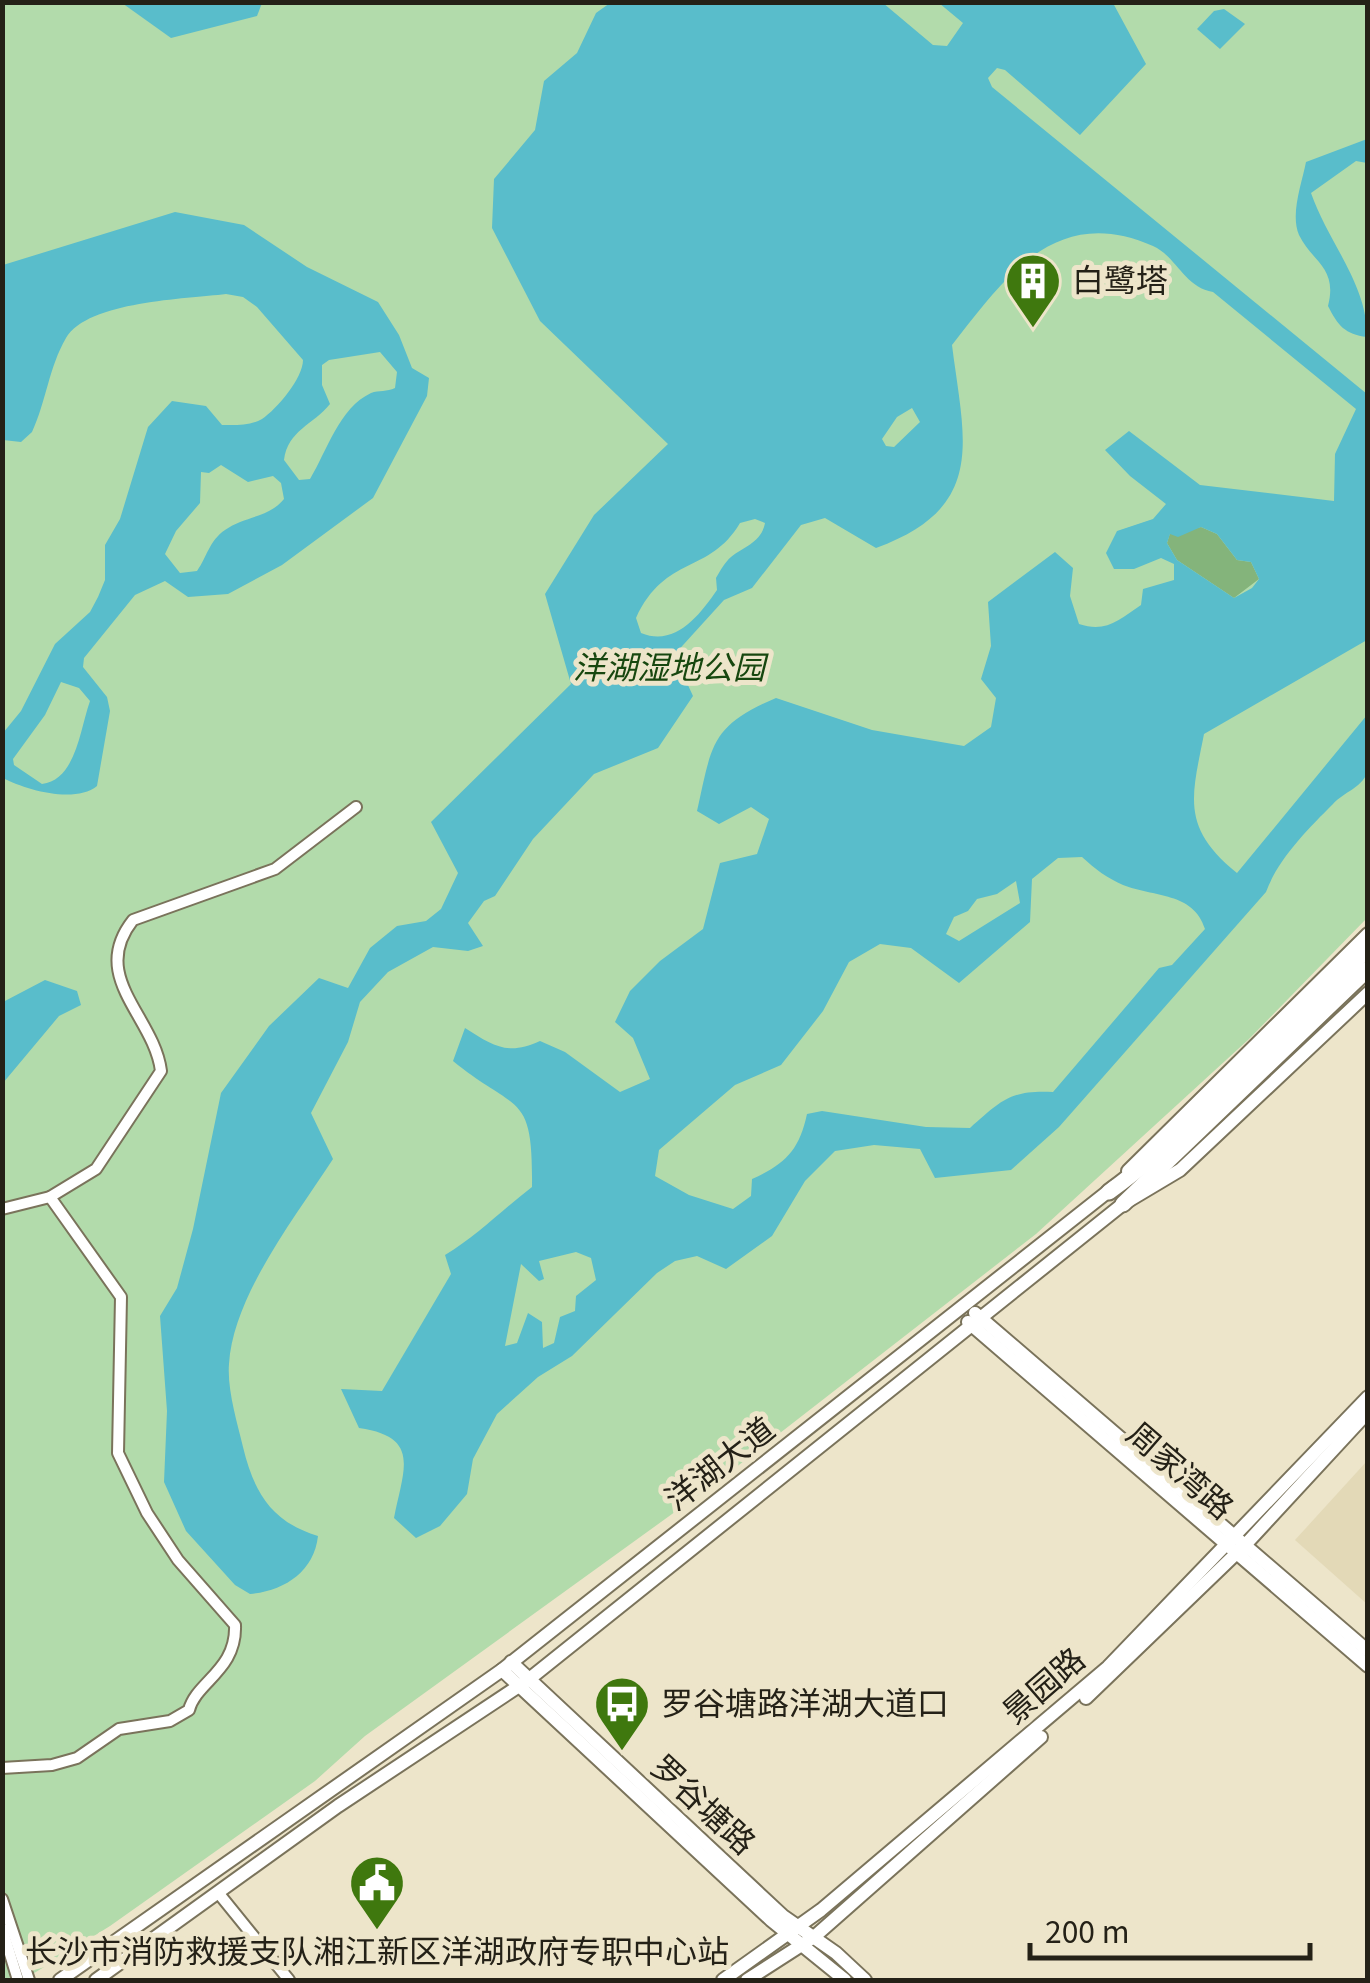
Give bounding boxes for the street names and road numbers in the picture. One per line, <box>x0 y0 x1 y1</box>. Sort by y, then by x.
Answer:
street label: 洋湖大道 <box>654 1404 783 1519</box>
street label: 周家湾路 <box>1119 1409 1245 1528</box>
street label: 景园路 <box>991 1635 1093 1733</box>
street label: 罗谷塘路 <box>643 1742 768 1863</box>

